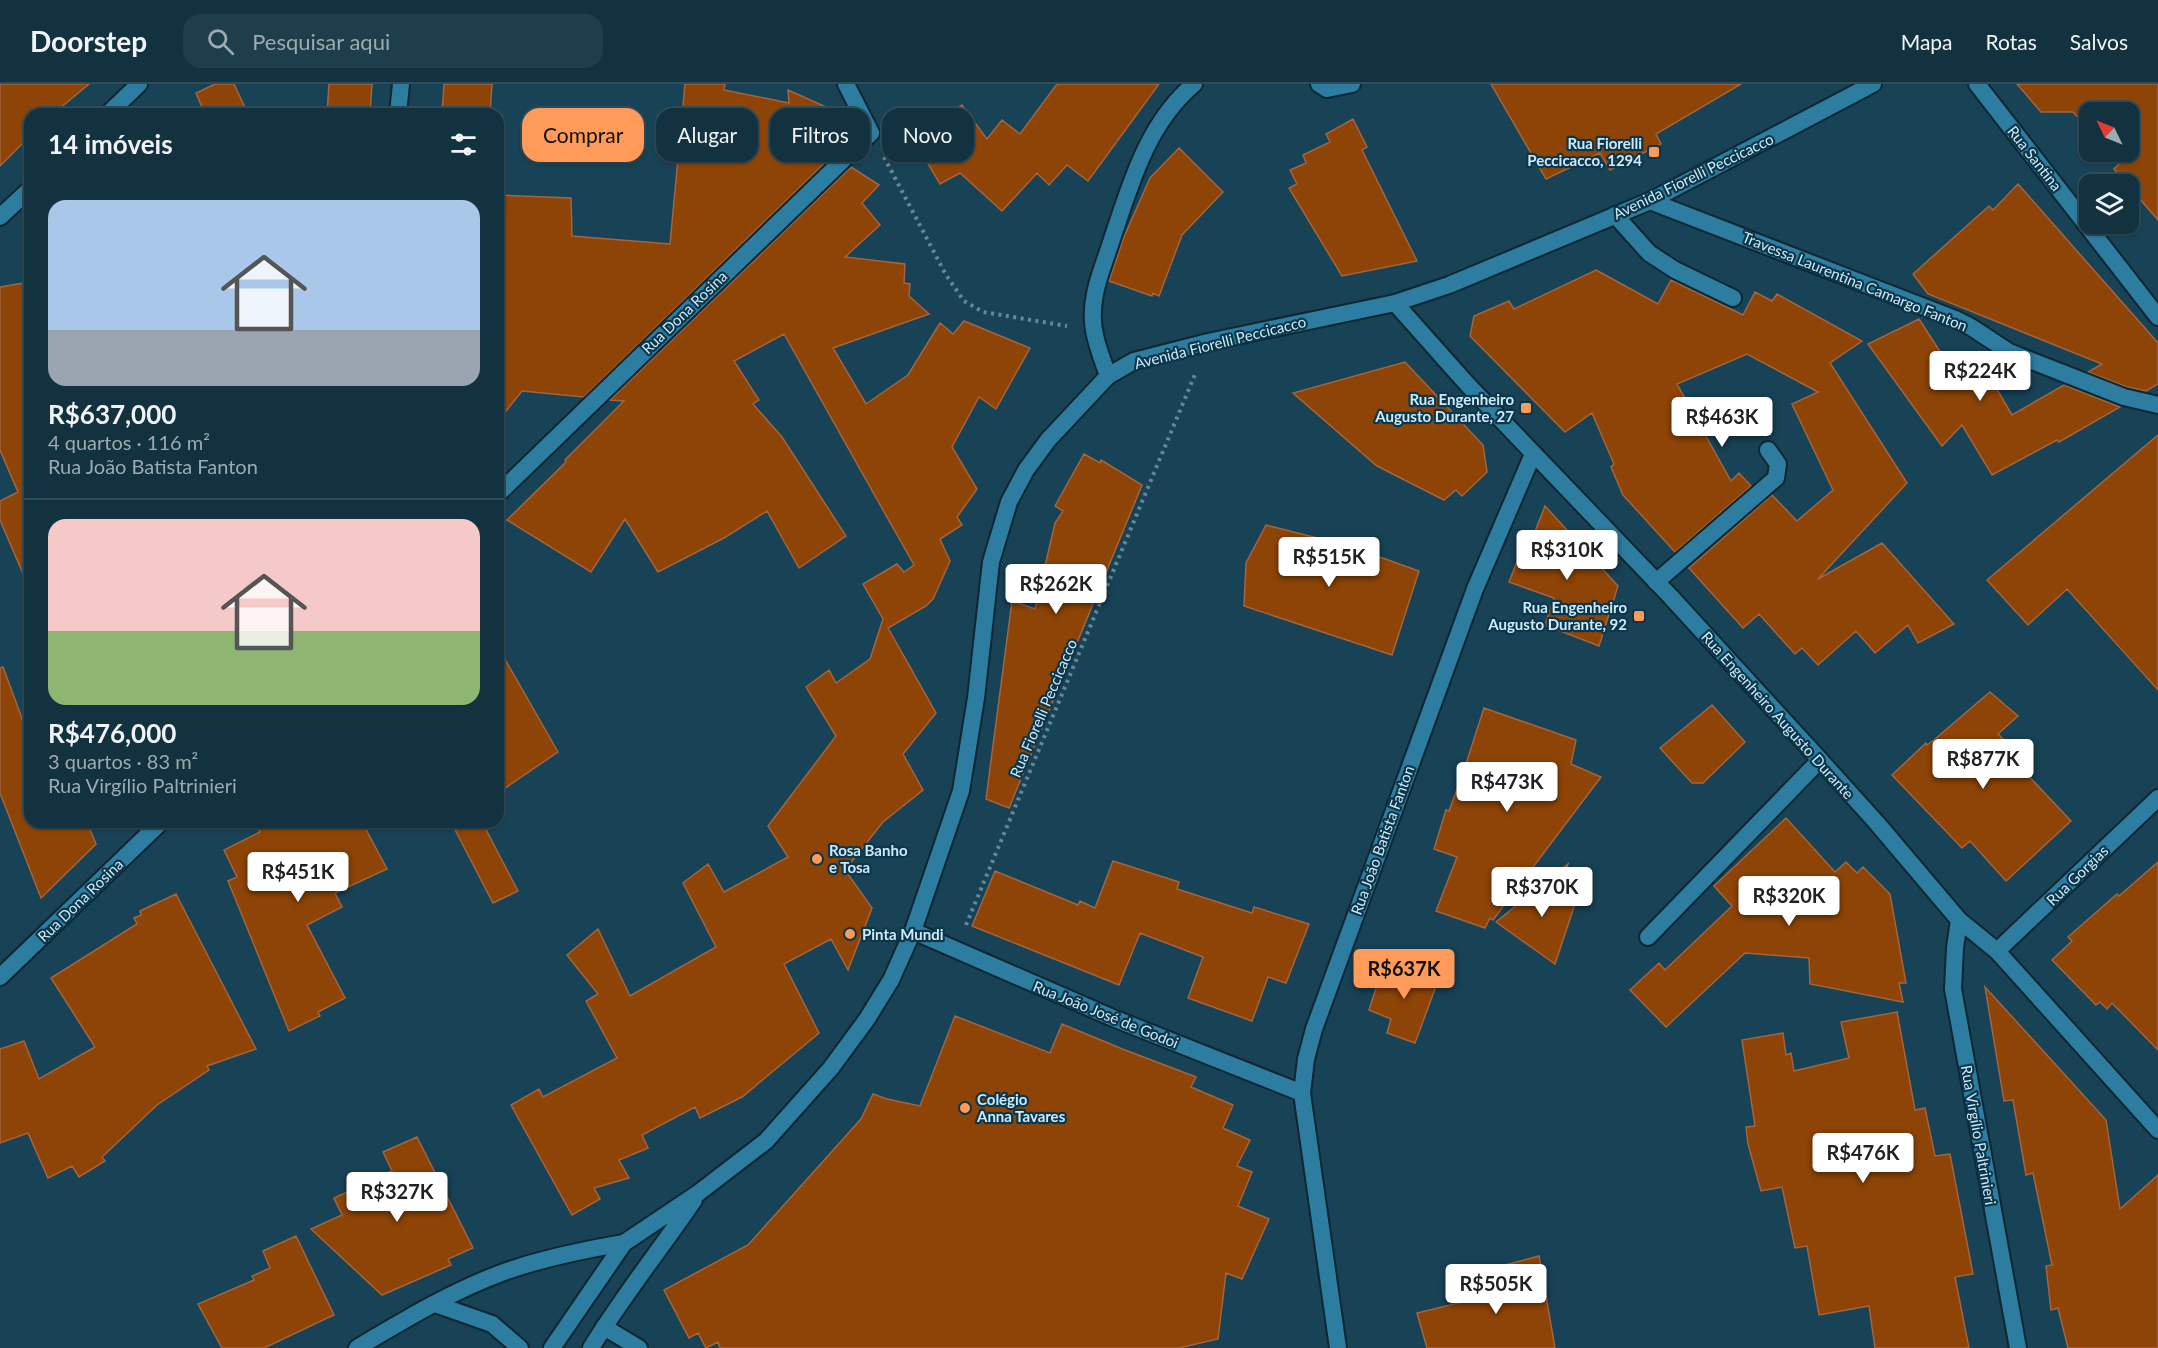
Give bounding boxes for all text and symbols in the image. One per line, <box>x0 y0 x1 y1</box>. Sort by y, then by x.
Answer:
search box <box>183 14 603 68</box>
text: Doorstep <box>30 24 147 58</box>
icon: search <box>204 25 237 58</box>
text: Pesquisar aqui <box>252 28 390 55</box>
text: Mapa <box>1901 29 1953 54</box>
text: Rotas <box>1986 29 2037 54</box>
text: Salvos <box>2070 29 2128 54</box>
north arrow <box>2079 102 2139 162</box>
map controls <box>2079 102 2139 234</box>
chip: Comprar <box>522 108 644 162</box>
chip: Alugar <box>656 108 758 162</box>
chip: Filtros <box>770 108 870 162</box>
chip: Novo <box>882 108 974 162</box>
street label: Rua Santina <box>2004 122 2066 194</box>
text: 14 imóveis <box>48 128 173 160</box>
icon: filters <box>447 128 480 161</box>
street label: Avenida Fiorelli Peccicacco <box>1610 129 1776 223</box>
place label: Rua Fiorelli Peccicacco, 1294 <box>1527 134 1642 169</box>
marker: Rua Fiorelli Peccicacco, 1294 <box>1647 145 1661 159</box>
button: layers <box>2079 174 2139 234</box>
street label: Travessa Laurentina Camargo Fanton <box>1740 227 1970 335</box>
icon: home <box>210 239 318 347</box>
street label: Rua Dona Rosina <box>638 267 730 357</box>
street label: Avenida Fiorelli Peccicacco <box>1132 312 1308 372</box>
pin: R$224K <box>1931 351 2029 402</box>
text: R$224K <box>1944 358 2016 382</box>
place label: Rua Engenheiro Augusto Durante, 27 <box>1374 390 1514 425</box>
pin: R$463K <box>1673 397 1771 448</box>
text: R$637,000 <box>48 398 176 430</box>
marker: Rua Engenheiro Augusto Durante, 27 <box>1519 401 1533 415</box>
text: R$463K <box>1686 404 1758 428</box>
text: 4 quartos · 116 m² <box>48 430 210 454</box>
text: Rua João Batista Fanton <box>48 454 258 478</box>
pin: R$310K <box>1518 530 1616 581</box>
pin: R$515K <box>1280 537 1378 588</box>
text: R$310K <box>1531 537 1603 561</box>
text: R$515K <box>1293 544 1365 568</box>
icon: home <box>210 558 318 666</box>
pin: R$262K <box>1007 564 1105 615</box>
text: R$262K <box>1020 571 1092 595</box>
place label: Rua Engenheiro Augusto Durante, 92 <box>1487 598 1627 633</box>
marker: Rua Engenheiro Augusto Durante, 92 <box>1632 609 1646 623</box>
street label: Rua Engenheiro Augusto Durante <box>1698 628 1858 802</box>
street label: Rua Fiorelli Peccicacco <box>1006 636 1080 780</box>
text: R$476,000 <box>48 717 176 749</box>
pin: R$877K <box>1934 739 2032 790</box>
text: R$877K <box>1947 746 2019 770</box>
text: 3 quartos · 83 m² <box>48 749 198 773</box>
pin: R$473K <box>1458 762 1556 813</box>
street label: Rua João Batista Fanton <box>1347 763 1417 917</box>
text: R$473K <box>1471 769 1543 793</box>
text: Rua Virgílio Paltrinieri <box>48 773 237 797</box>
place label: Rosa Banho e Tosa <box>829 841 908 876</box>
street label: Rua Gorgias <box>2042 841 2112 909</box>
pin: R$451K <box>249 852 347 903</box>
marker: Rosa Banho e Tosa <box>810 852 824 866</box>
street label: Rua Dona Rosina <box>34 855 126 945</box>
text: R$451K <box>262 859 334 883</box>
pin: R$370K <box>1493 867 1591 918</box>
text: R$370K <box>1506 874 1578 898</box>
pin: R$320K <box>1740 876 1838 927</box>
text: R$320K <box>1753 883 1825 907</box>
place label: Pinta Mundi <box>862 925 944 943</box>
marker: Pinta Mundi <box>843 927 857 941</box>
pin: R$637K <box>1355 949 1453 1000</box>
text: R$637K <box>1368 956 1440 980</box>
street label: Rua João José de Godoi <box>1031 977 1181 1051</box>
street label: Rua Virgílio Paltrinieri <box>1958 1064 2000 1206</box>
place label: Colégio Anna Tavares <box>976 1090 1066 1125</box>
marker: Colégio Anna Tavares <box>958 1101 972 1115</box>
pin: R$476K <box>1814 1133 1912 1184</box>
text: R$476K <box>1827 1140 1899 1164</box>
pin: R$327K <box>348 1172 446 1223</box>
text: R$327K <box>361 1179 433 1203</box>
pin: R$505K <box>1447 1264 1545 1315</box>
text: R$505K <box>1460 1271 1532 1295</box>

